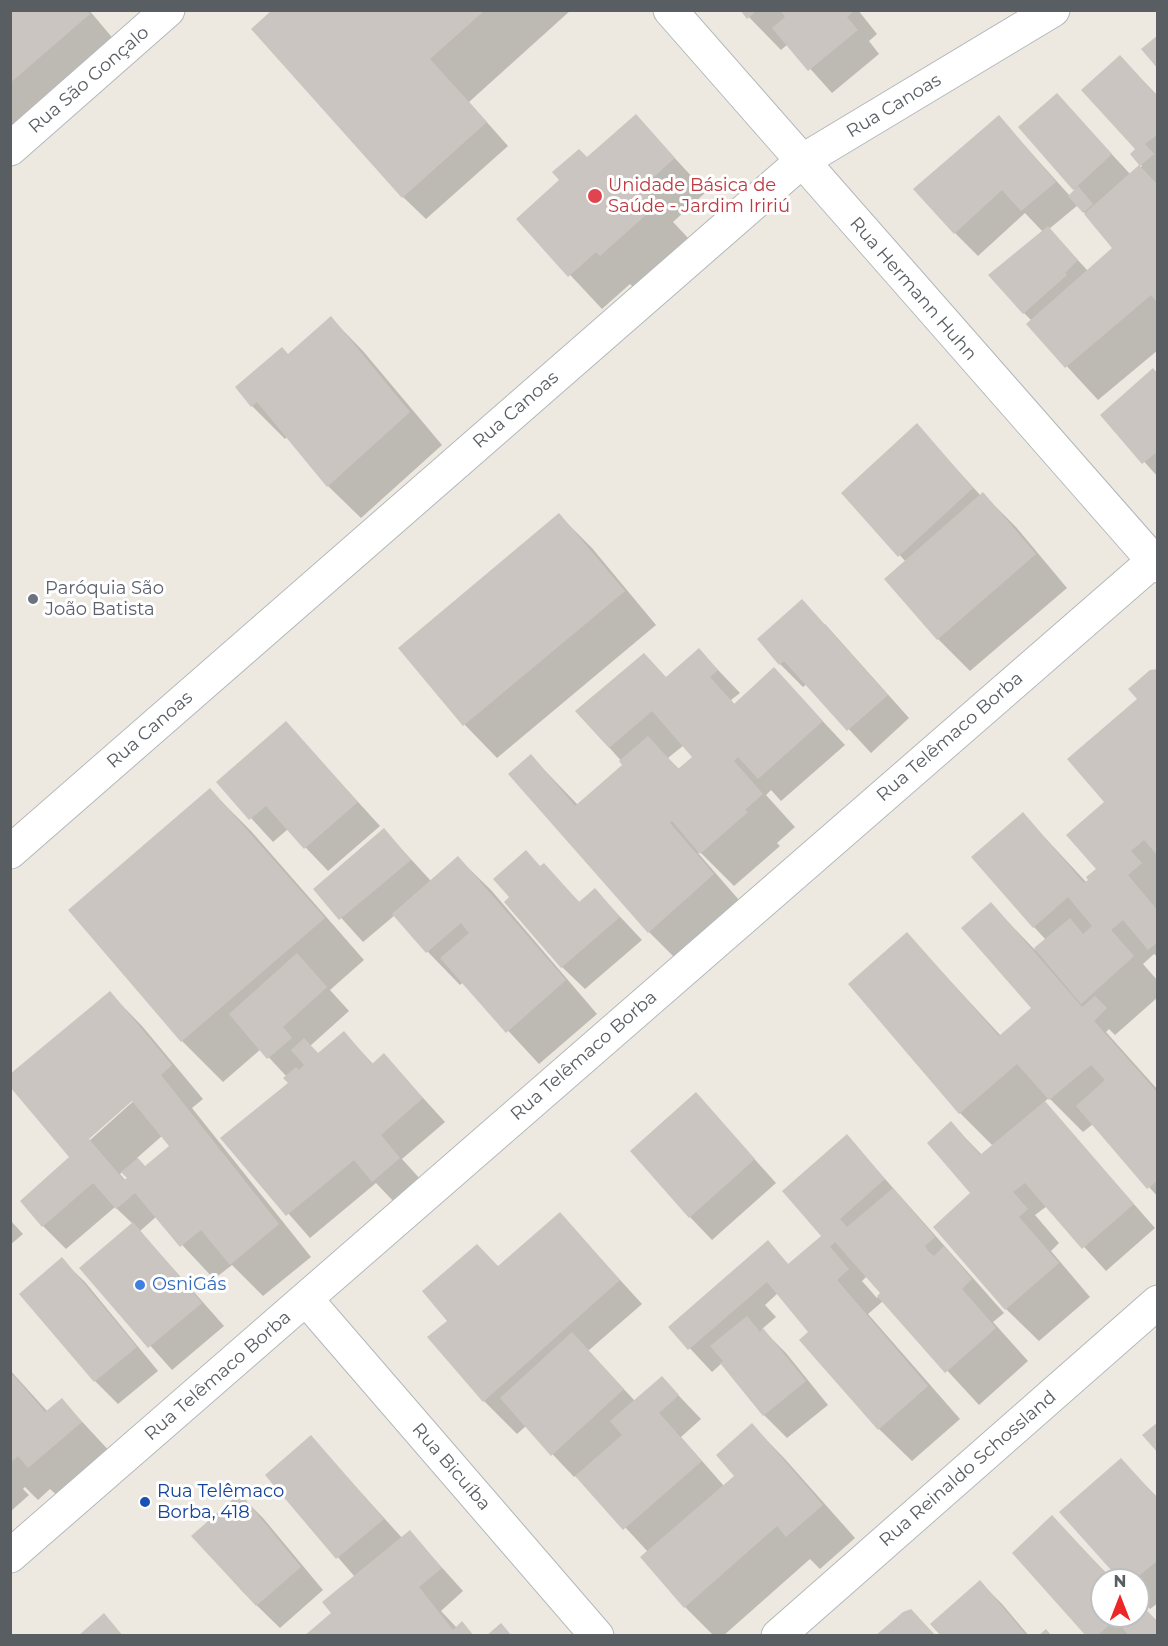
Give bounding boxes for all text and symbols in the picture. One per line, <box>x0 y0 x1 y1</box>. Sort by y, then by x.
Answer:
street label: Rua São Gonçalo <box>24 22 154 138</box>
street label: Rua Canoas <box>843 69 945 143</box>
place label: Unidade Básica de Saúde - Jardim Iririú <box>608 175 790 218</box>
marker: Unidade Básica de Saúde - Jardim Iririú <box>586 187 604 205</box>
street label: Rua Hermann Huhn <box>845 213 981 365</box>
street label: Rua Canoas <box>469 367 563 453</box>
place label: Paróquia São João Batista <box>45 578 164 620</box>
marker: Paróquia São João Batista <box>26 592 40 606</box>
street label: Rua Telêmaco Borba <box>872 668 1028 806</box>
street label: Rua Canoas <box>103 687 197 773</box>
street label: Rua Telêmaco Borba <box>506 987 662 1125</box>
place label: OsniGás <box>152 1274 226 1296</box>
marker: OsniGás <box>133 1278 147 1292</box>
street label: Rua Telêmaco Borba <box>140 1307 296 1445</box>
street label: Rua Reinaldo Schossland <box>875 1386 1061 1552</box>
street label: Rua Bicuíba <box>407 1419 495 1515</box>
place label: Rua Telêmaco Borba, 418 <box>157 1481 284 1524</box>
marker: Rua Telêmaco Borba, 418 <box>138 1495 152 1509</box>
north arrow <box>1090 1568 1150 1628</box>
text: N <box>1114 1572 1126 1591</box>

